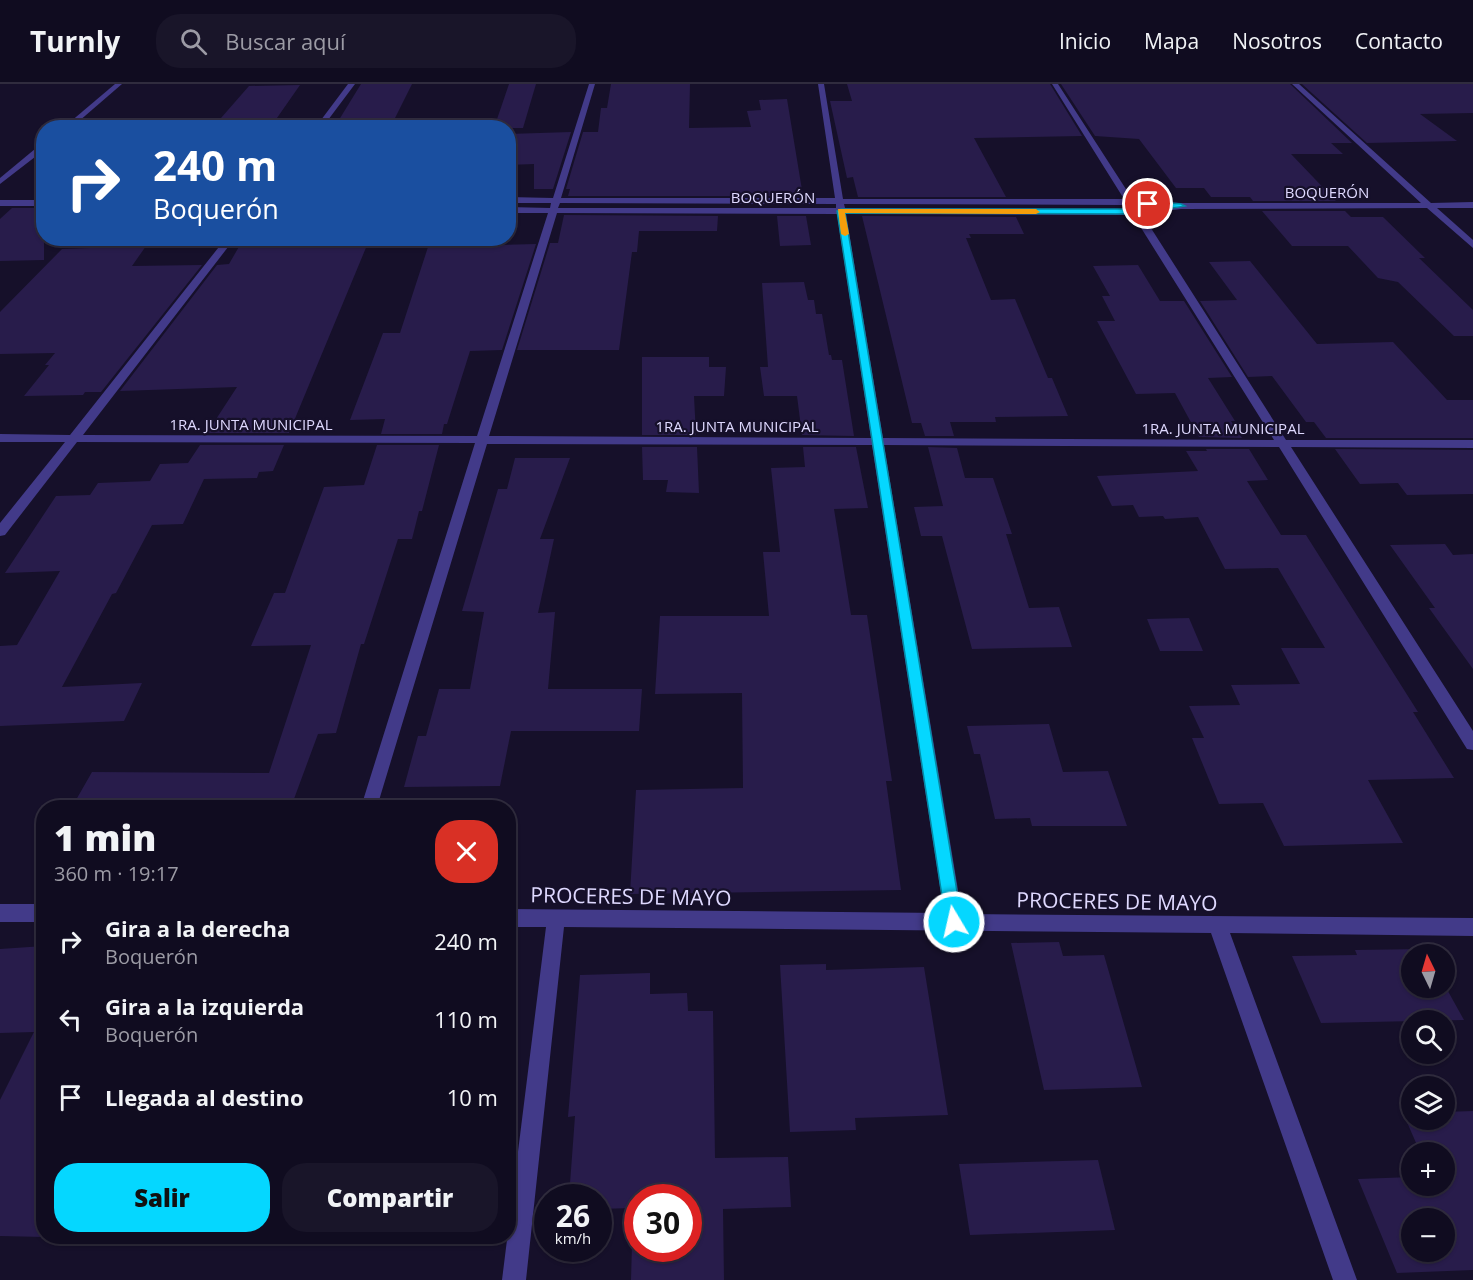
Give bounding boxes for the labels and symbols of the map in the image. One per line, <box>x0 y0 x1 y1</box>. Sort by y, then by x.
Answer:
pin <box>1122 178 1173 229</box>
street label: BOQUERÓN <box>1285 182 1369 202</box>
street label: BOQUERÓN <box>731 187 815 207</box>
street label: 1RA. JUNTA MUNICIPAL <box>170 414 333 434</box>
street label: 1RA. JUNTA MUNICIPAL <box>656 416 819 436</box>
street label: 1RA. JUNTA MUNICIPAL <box>1142 418 1305 438</box>
street label: PROCERES DE MAYO <box>530 880 732 912</box>
street label: PROCERES DE MAYO <box>1016 885 1218 917</box>
position arrow <box>922 890 986 954</box>
north arrow <box>1401 944 1455 998</box>
speed limit sign: 30 <box>624 1184 702 1262</box>

